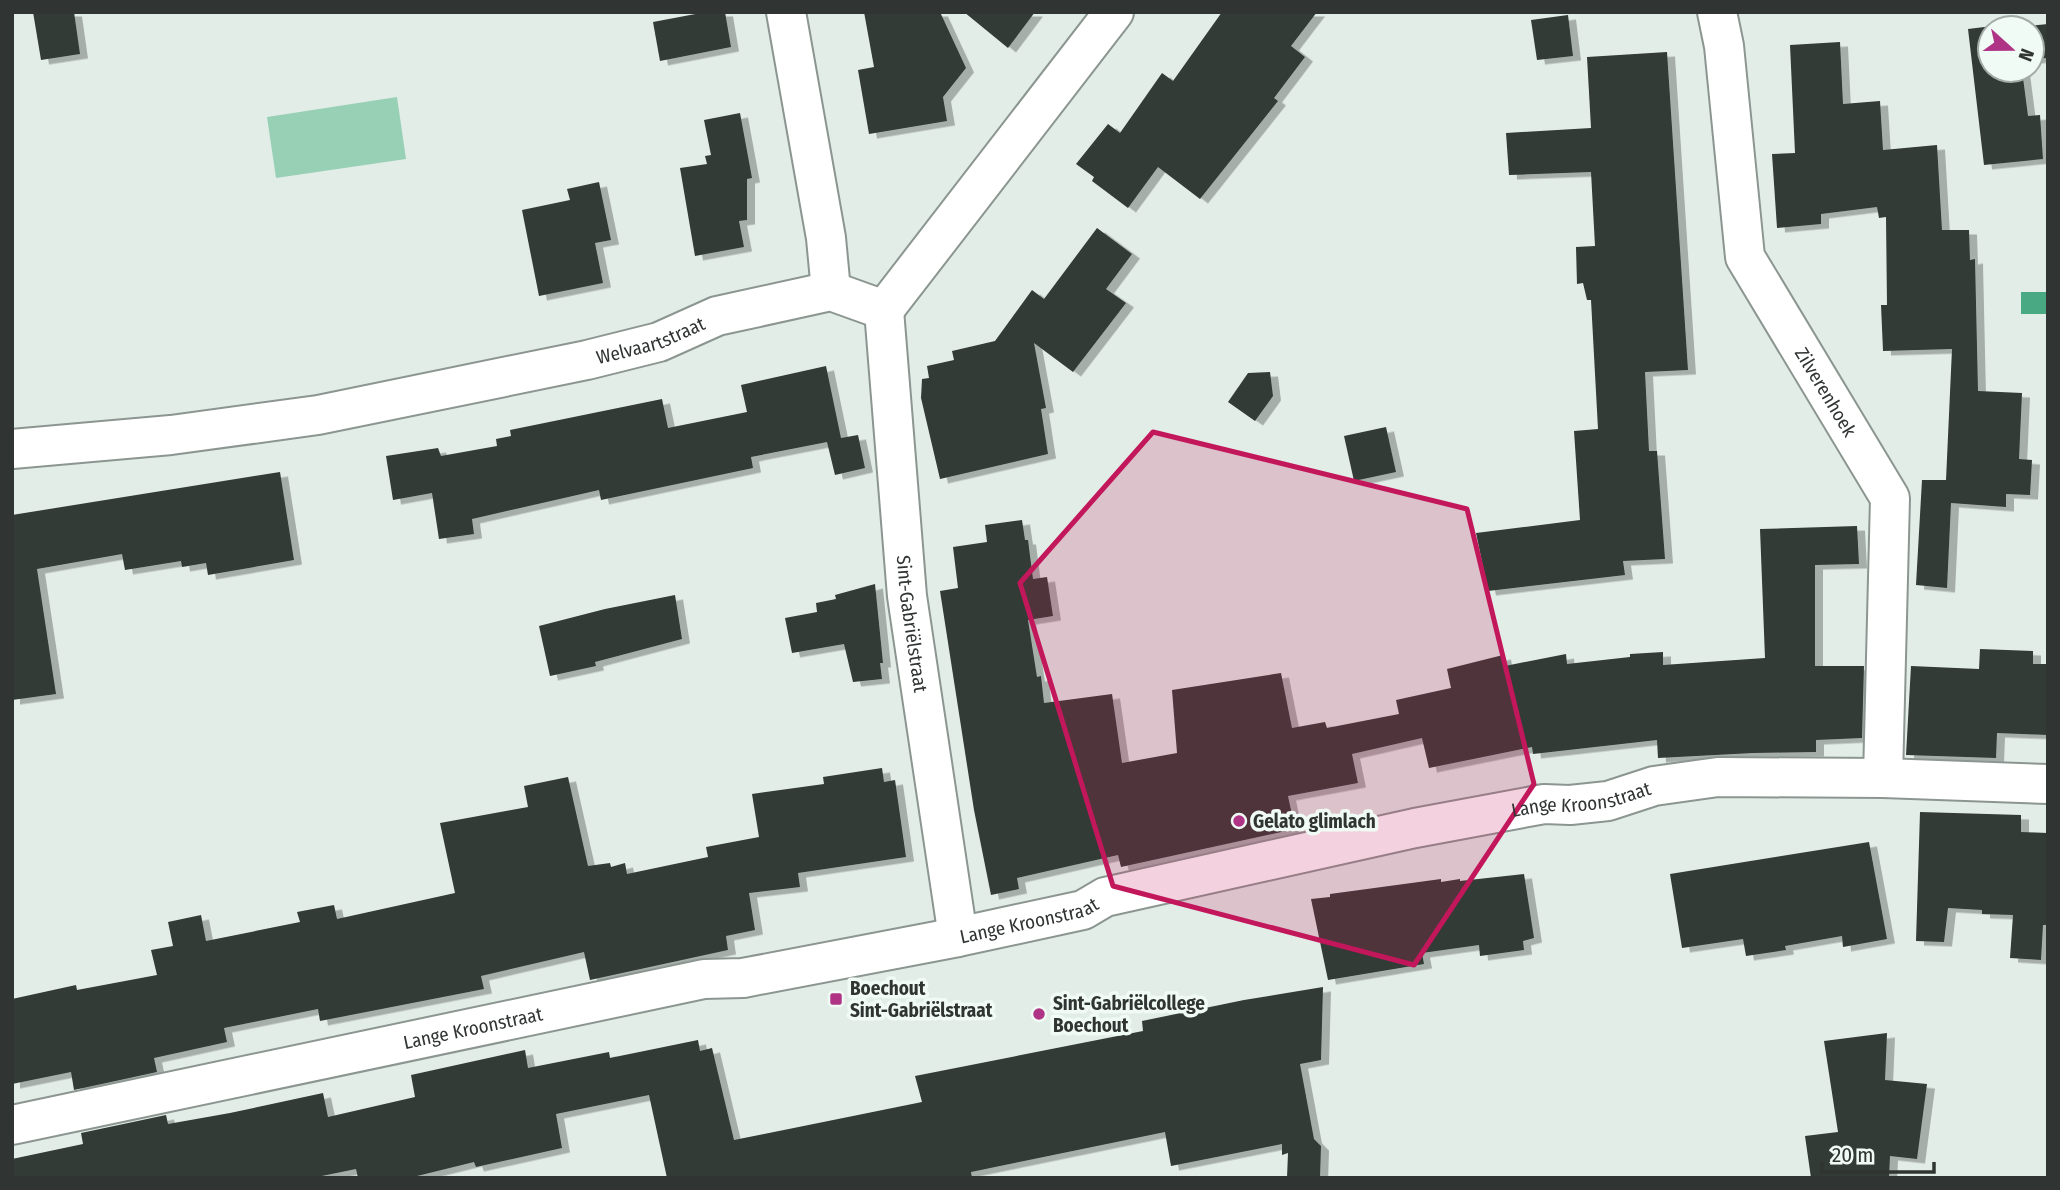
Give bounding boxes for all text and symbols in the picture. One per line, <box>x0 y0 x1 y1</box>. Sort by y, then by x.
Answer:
north arrow <box>1976 14 2046 84</box>
text: N <box>2014 45 2039 64</box>
street label: Welvaartstraat <box>594 312 709 369</box>
street label: Zilverenhoek <box>1790 343 1861 441</box>
street label: Sint-Gabriëlstraat <box>892 554 932 695</box>
street label: Lange Kroonstraat <box>1509 777 1654 822</box>
place label: Gelato glimlach <box>1253 810 1376 833</box>
marker: Gelato glimlach <box>1231 813 1247 829</box>
street label: Lange Kroonstraat <box>958 892 1103 948</box>
place label: Boechout Sint-Gabriëlstraat <box>850 977 993 1022</box>
marker: Boechout Sint-Gabriëlstraat <box>828 991 844 1007</box>
place label: Sint-Gabriëlcollege Boechout <box>1053 992 1205 1037</box>
street label: Lange Kroonstraat <box>401 1002 545 1054</box>
marker: Sint-Gabriëlcollege Boechout <box>1031 1006 1047 1022</box>
scale bar <box>1822 1130 1934 1174</box>
text: 20 m <box>1832 1142 1873 1168</box>

